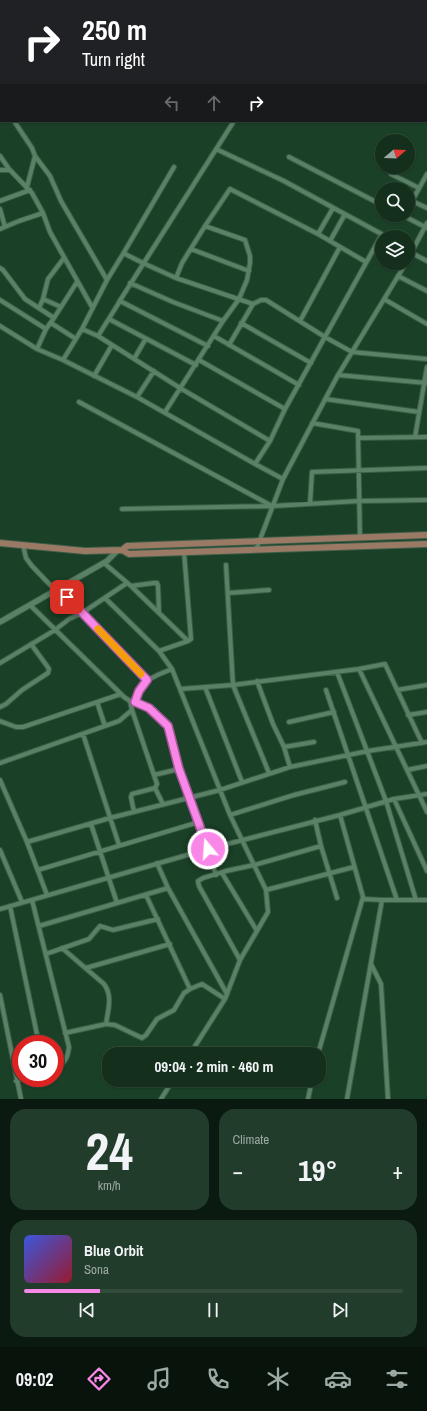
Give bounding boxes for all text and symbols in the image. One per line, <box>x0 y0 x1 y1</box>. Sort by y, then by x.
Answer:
text: 250 m <box>82 11 147 49</box>
icon: right <box>16 16 68 68</box>
text: Turn right <box>82 47 145 72</box>
icon: left <box>161 92 183 114</box>
icon: ahead <box>203 92 225 114</box>
icon: right <box>245 92 267 114</box>
north arrow <box>375 134 415 174</box>
map controls <box>375 134 415 270</box>
button: search <box>375 182 415 222</box>
button: layers <box>375 230 415 270</box>
pin <box>50 580 84 614</box>
icon: arrive <box>56 586 78 608</box>
position arrow <box>187 828 229 870</box>
speed limit sign: 30 <box>12 1035 64 1087</box>
text: 09:04 · 2 min · 460 m <box>155 1056 273 1077</box>
text: 24 <box>86 1116 133 1186</box>
text: Climate <box>233 1131 269 1148</box>
text: 19° <box>298 1150 337 1190</box>
text: − <box>233 1156 243 1186</box>
text: + <box>392 1156 403 1186</box>
text: km/h <box>98 1177 121 1194</box>
text: Blue Orbit <box>84 1240 143 1261</box>
text: Sona <box>84 1261 109 1278</box>
icon: previous <box>76 1299 98 1321</box>
icon: pause <box>202 1299 224 1321</box>
icon: next <box>329 1299 351 1321</box>
icon: directions <box>85 1365 113 1393</box>
icon: music <box>145 1365 173 1393</box>
icon: phone <box>204 1365 232 1393</box>
icon: climate <box>264 1365 292 1393</box>
icon: car <box>324 1365 352 1393</box>
icon: filters <box>383 1365 411 1393</box>
text: 09:02 <box>16 1367 54 1392</box>

